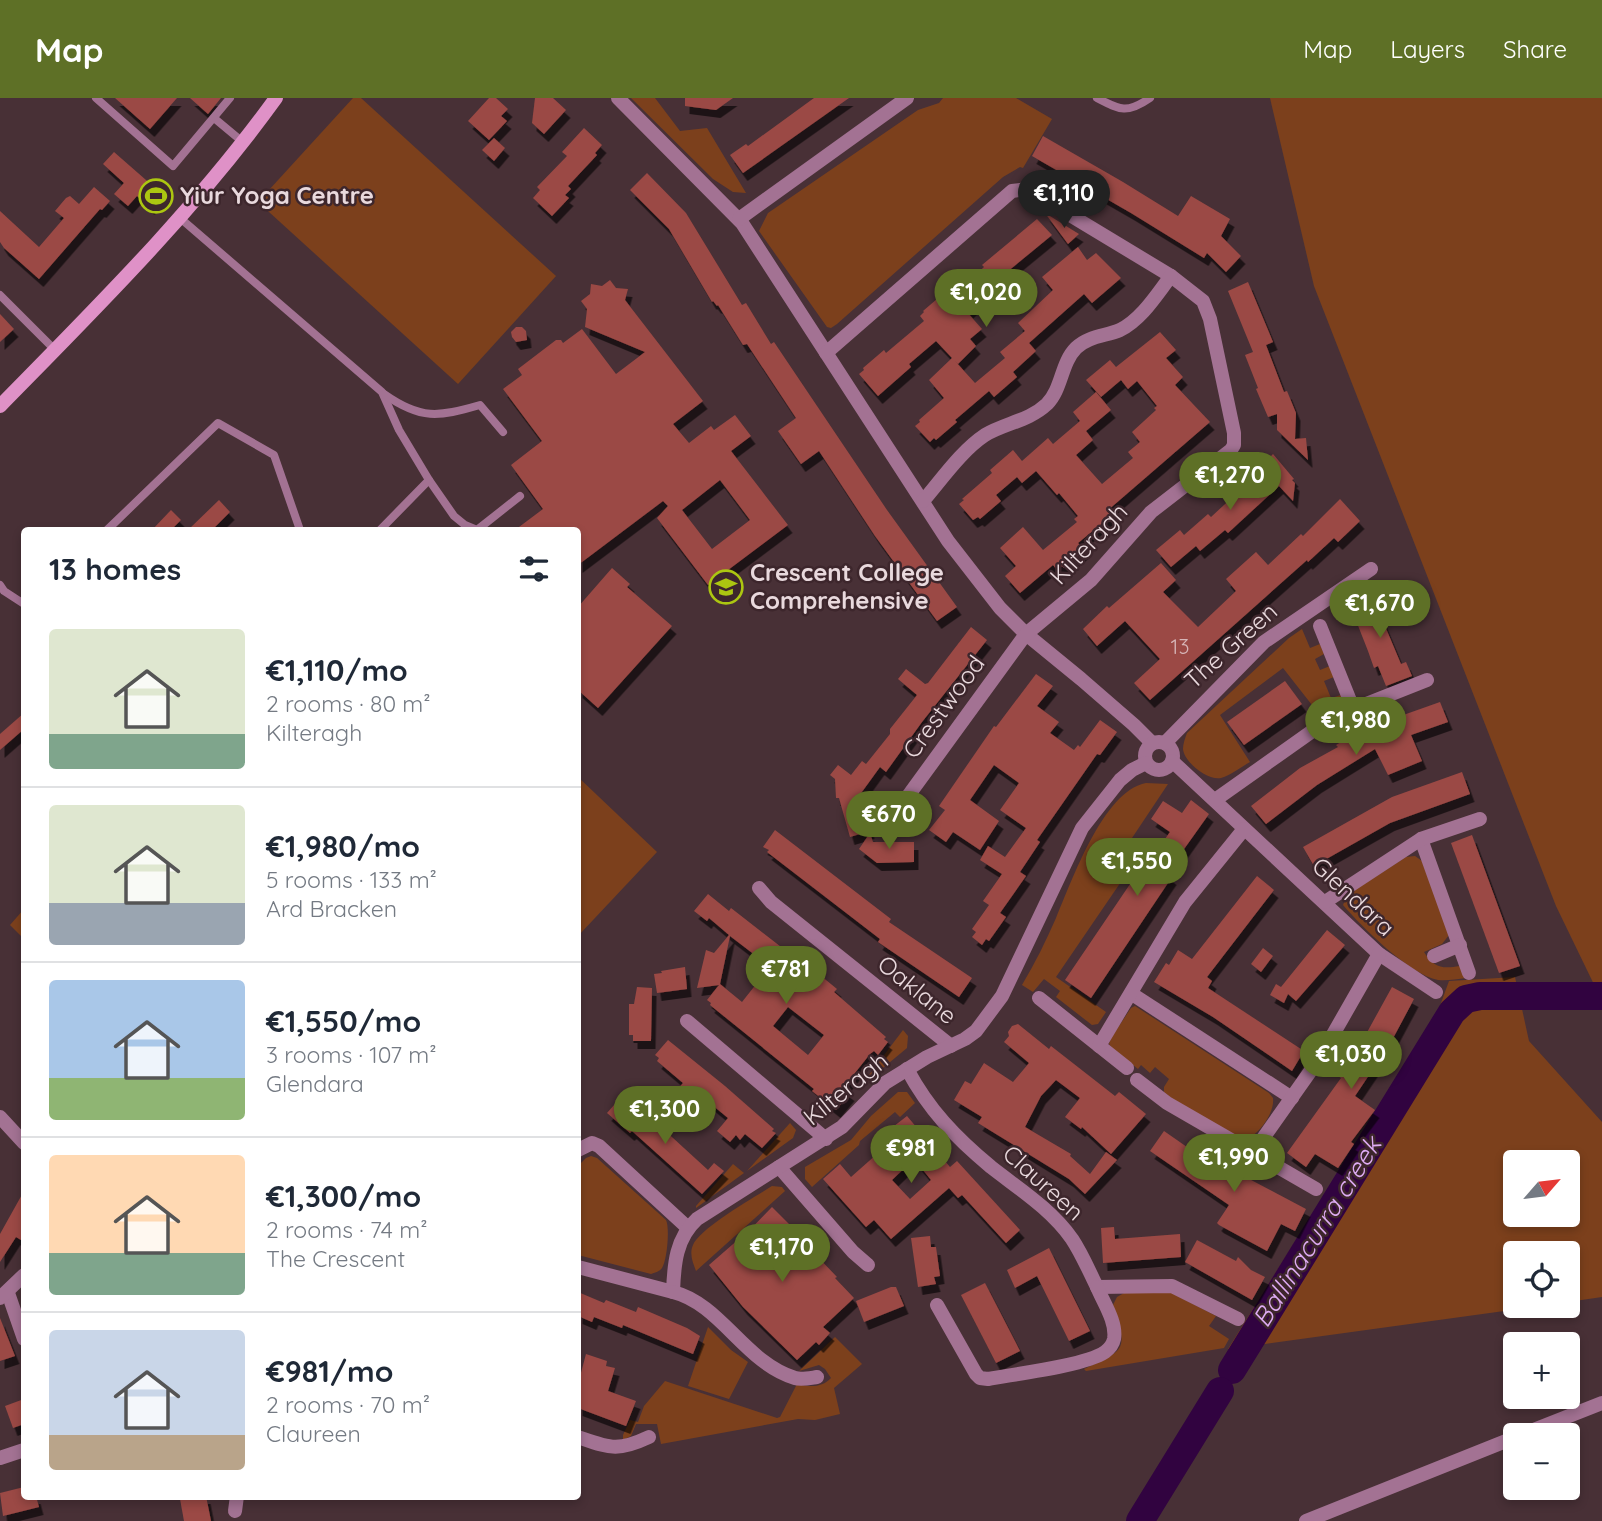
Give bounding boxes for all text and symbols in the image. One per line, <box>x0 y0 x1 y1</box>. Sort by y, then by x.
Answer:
text: Map <box>35 29 103 70</box>
text: Map <box>1303 34 1352 64</box>
text: Layers <box>1390 34 1465 64</box>
text: Share <box>1503 34 1567 64</box>
pin: €1,110 <box>1007 170 1121 230</box>
sports icon: Yiur Yoga Centre <box>137 177 175 215</box>
text: €1,110 <box>1034 178 1094 207</box>
place label: Yiur Yoga Centre <box>180 180 374 210</box>
pin: €1,020 <box>929 270 1043 329</box>
text: €1,020 <box>950 277 1022 306</box>
pin: €1,270 <box>1173 452 1287 512</box>
text: €1,270 <box>1195 460 1265 489</box>
street label: Kilteragh <box>1043 496 1133 590</box>
text: 13 homes <box>49 550 181 588</box>
icon: filters <box>515 550 553 588</box>
place label: Crescent College Comprehensive <box>750 557 944 615</box>
school or university icon: Crescent College Comprehensive <box>707 568 745 606</box>
pin: €1,670 <box>1323 580 1437 640</box>
text: €1,670 <box>1345 588 1415 617</box>
street label: The Green <box>1178 596 1283 695</box>
house number: 13 <box>1171 633 1189 659</box>
street label: Crestwood <box>896 649 991 764</box>
text: €1,110/mo <box>266 651 408 689</box>
icon: home <box>105 657 189 741</box>
text: 2 rooms · 80 m² <box>266 689 431 718</box>
pin: €1,980 <box>1299 698 1413 757</box>
text: €1,980 <box>1321 705 1391 734</box>
text: Kilteragh <box>266 718 362 747</box>
pin: €670 <box>848 792 930 851</box>
text: €670 <box>862 799 916 828</box>
text: €1,980/mo <box>266 827 420 865</box>
icon: home <box>105 833 189 917</box>
pin: €1,550 <box>1080 838 1194 898</box>
text: €1,550 <box>1102 846 1172 875</box>
street label: Glendara <box>1306 851 1401 942</box>
text: 5 rooms · 133 m² <box>266 865 437 894</box>
text: Ard Bracken <box>266 894 397 923</box>
pin: €781 <box>745 946 827 1006</box>
street label: Oaklane <box>872 948 963 1030</box>
text: €781 <box>762 954 810 983</box>
text: €1,550/mo <box>266 1002 421 1040</box>
icon: home <box>105 1008 189 1092</box>
pin: €1,030 <box>1294 1032 1408 1091</box>
text: €1,030 <box>1316 1039 1386 1068</box>
text: 3 rooms · 107 m² <box>266 1040 437 1069</box>
street label: Kilteragh <box>797 1045 894 1131</box>
text: Glendara <box>266 1069 364 1098</box>
pin: €1,300 <box>608 1086 722 1146</box>
text: €1,300 <box>630 1094 700 1123</box>
pin: €981 <box>870 1126 952 1185</box>
water label: Ballinacurra creek <box>1245 1129 1389 1333</box>
text: €981 <box>886 1133 936 1162</box>
pin: €1,990 <box>1177 1134 1291 1194</box>
street label: Claureen <box>997 1138 1090 1226</box>
text: €1,990 <box>1199 1142 1269 1171</box>
north arrow <box>1503 1150 1580 1227</box>
map controls <box>1503 1150 1580 1500</box>
text: €1,300/mo <box>266 1177 421 1215</box>
icon: home <box>105 1183 189 1267</box>
text: 2 rooms · 74 m² <box>266 1215 428 1244</box>
pin: €1,170 <box>725 1224 839 1284</box>
text: €1,170 <box>750 1232 814 1261</box>
button: locate <box>1503 1241 1580 1318</box>
text: The Crescent <box>266 1244 405 1273</box>
button: + <box>1503 1332 1580 1409</box>
text: €981/mo <box>266 1352 393 1390</box>
icon: home <box>105 1358 189 1442</box>
text: 2 rooms · 70 m² <box>266 1390 430 1419</box>
text: Claureen <box>266 1419 361 1448</box>
button: − <box>1503 1423 1580 1500</box>

